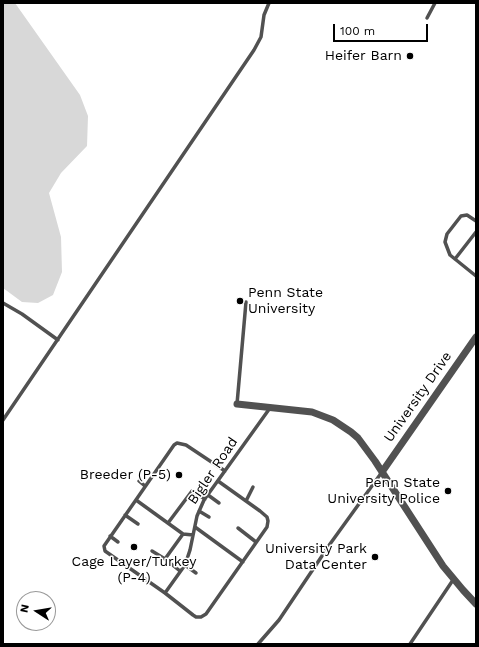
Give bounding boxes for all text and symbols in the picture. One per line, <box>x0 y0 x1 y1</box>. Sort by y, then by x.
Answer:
scale bar <box>335 16 430 42</box>
text: 100 m <box>340 24 375 38</box>
place label: Heifer Barn <box>325 48 402 64</box>
marker: Heifer Barn <box>405 51 415 61</box>
place label: Penn State University <box>248 285 323 318</box>
marker: Penn State University <box>235 296 245 306</box>
street label: University Drive <box>380 348 456 446</box>
street label: Bigler Road <box>184 434 242 508</box>
place label: Breeder (P-5) <box>80 467 171 483</box>
marker: Breeder (P-5) <box>174 470 184 480</box>
place label: Penn State University Police <box>327 475 440 508</box>
marker: Penn State University Police <box>443 486 453 496</box>
place label: University Park Data Center <box>265 541 367 574</box>
marker: Cage Layer/Turkey (P-4) <box>129 542 139 552</box>
marker: University Park Data Center <box>370 552 380 562</box>
place label: Cage Layer/Turkey (P-4) <box>72 554 196 586</box>
north arrow <box>16 591 56 631</box>
text: N <box>18 603 32 614</box>

